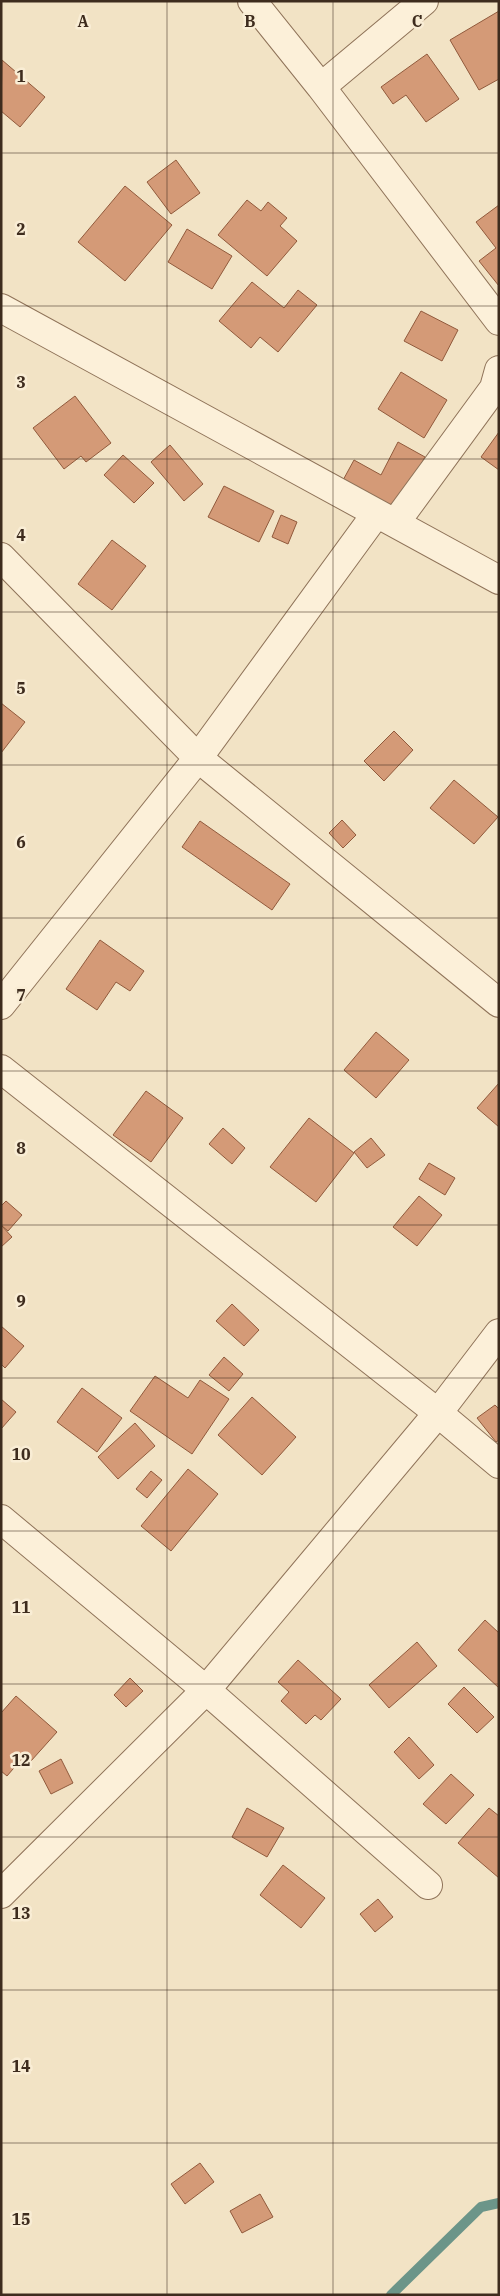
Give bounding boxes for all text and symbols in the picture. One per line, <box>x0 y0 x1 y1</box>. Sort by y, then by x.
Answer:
text: A <box>77 11 89 31</box>
text: B <box>244 11 256 31</box>
text: C <box>412 11 422 31</box>
text: 1 <box>16 66 26 86</box>
text: 2 <box>16 219 26 239</box>
text: 3 <box>16 372 26 392</box>
text: 4 <box>16 525 26 545</box>
text: 5 <box>16 678 26 698</box>
text: 6 <box>16 832 26 852</box>
text: 7 <box>16 985 26 1005</box>
text: 8 <box>16 1138 26 1158</box>
text: 9 <box>16 1291 26 1311</box>
text: 10 <box>11 1444 31 1464</box>
text: 11 <box>11 1597 31 1617</box>
text: 12 <box>11 1750 31 1770</box>
text: 13 <box>11 1903 31 1923</box>
text: 14 <box>11 2056 31 2076</box>
text: 15 <box>11 2209 31 2229</box>

